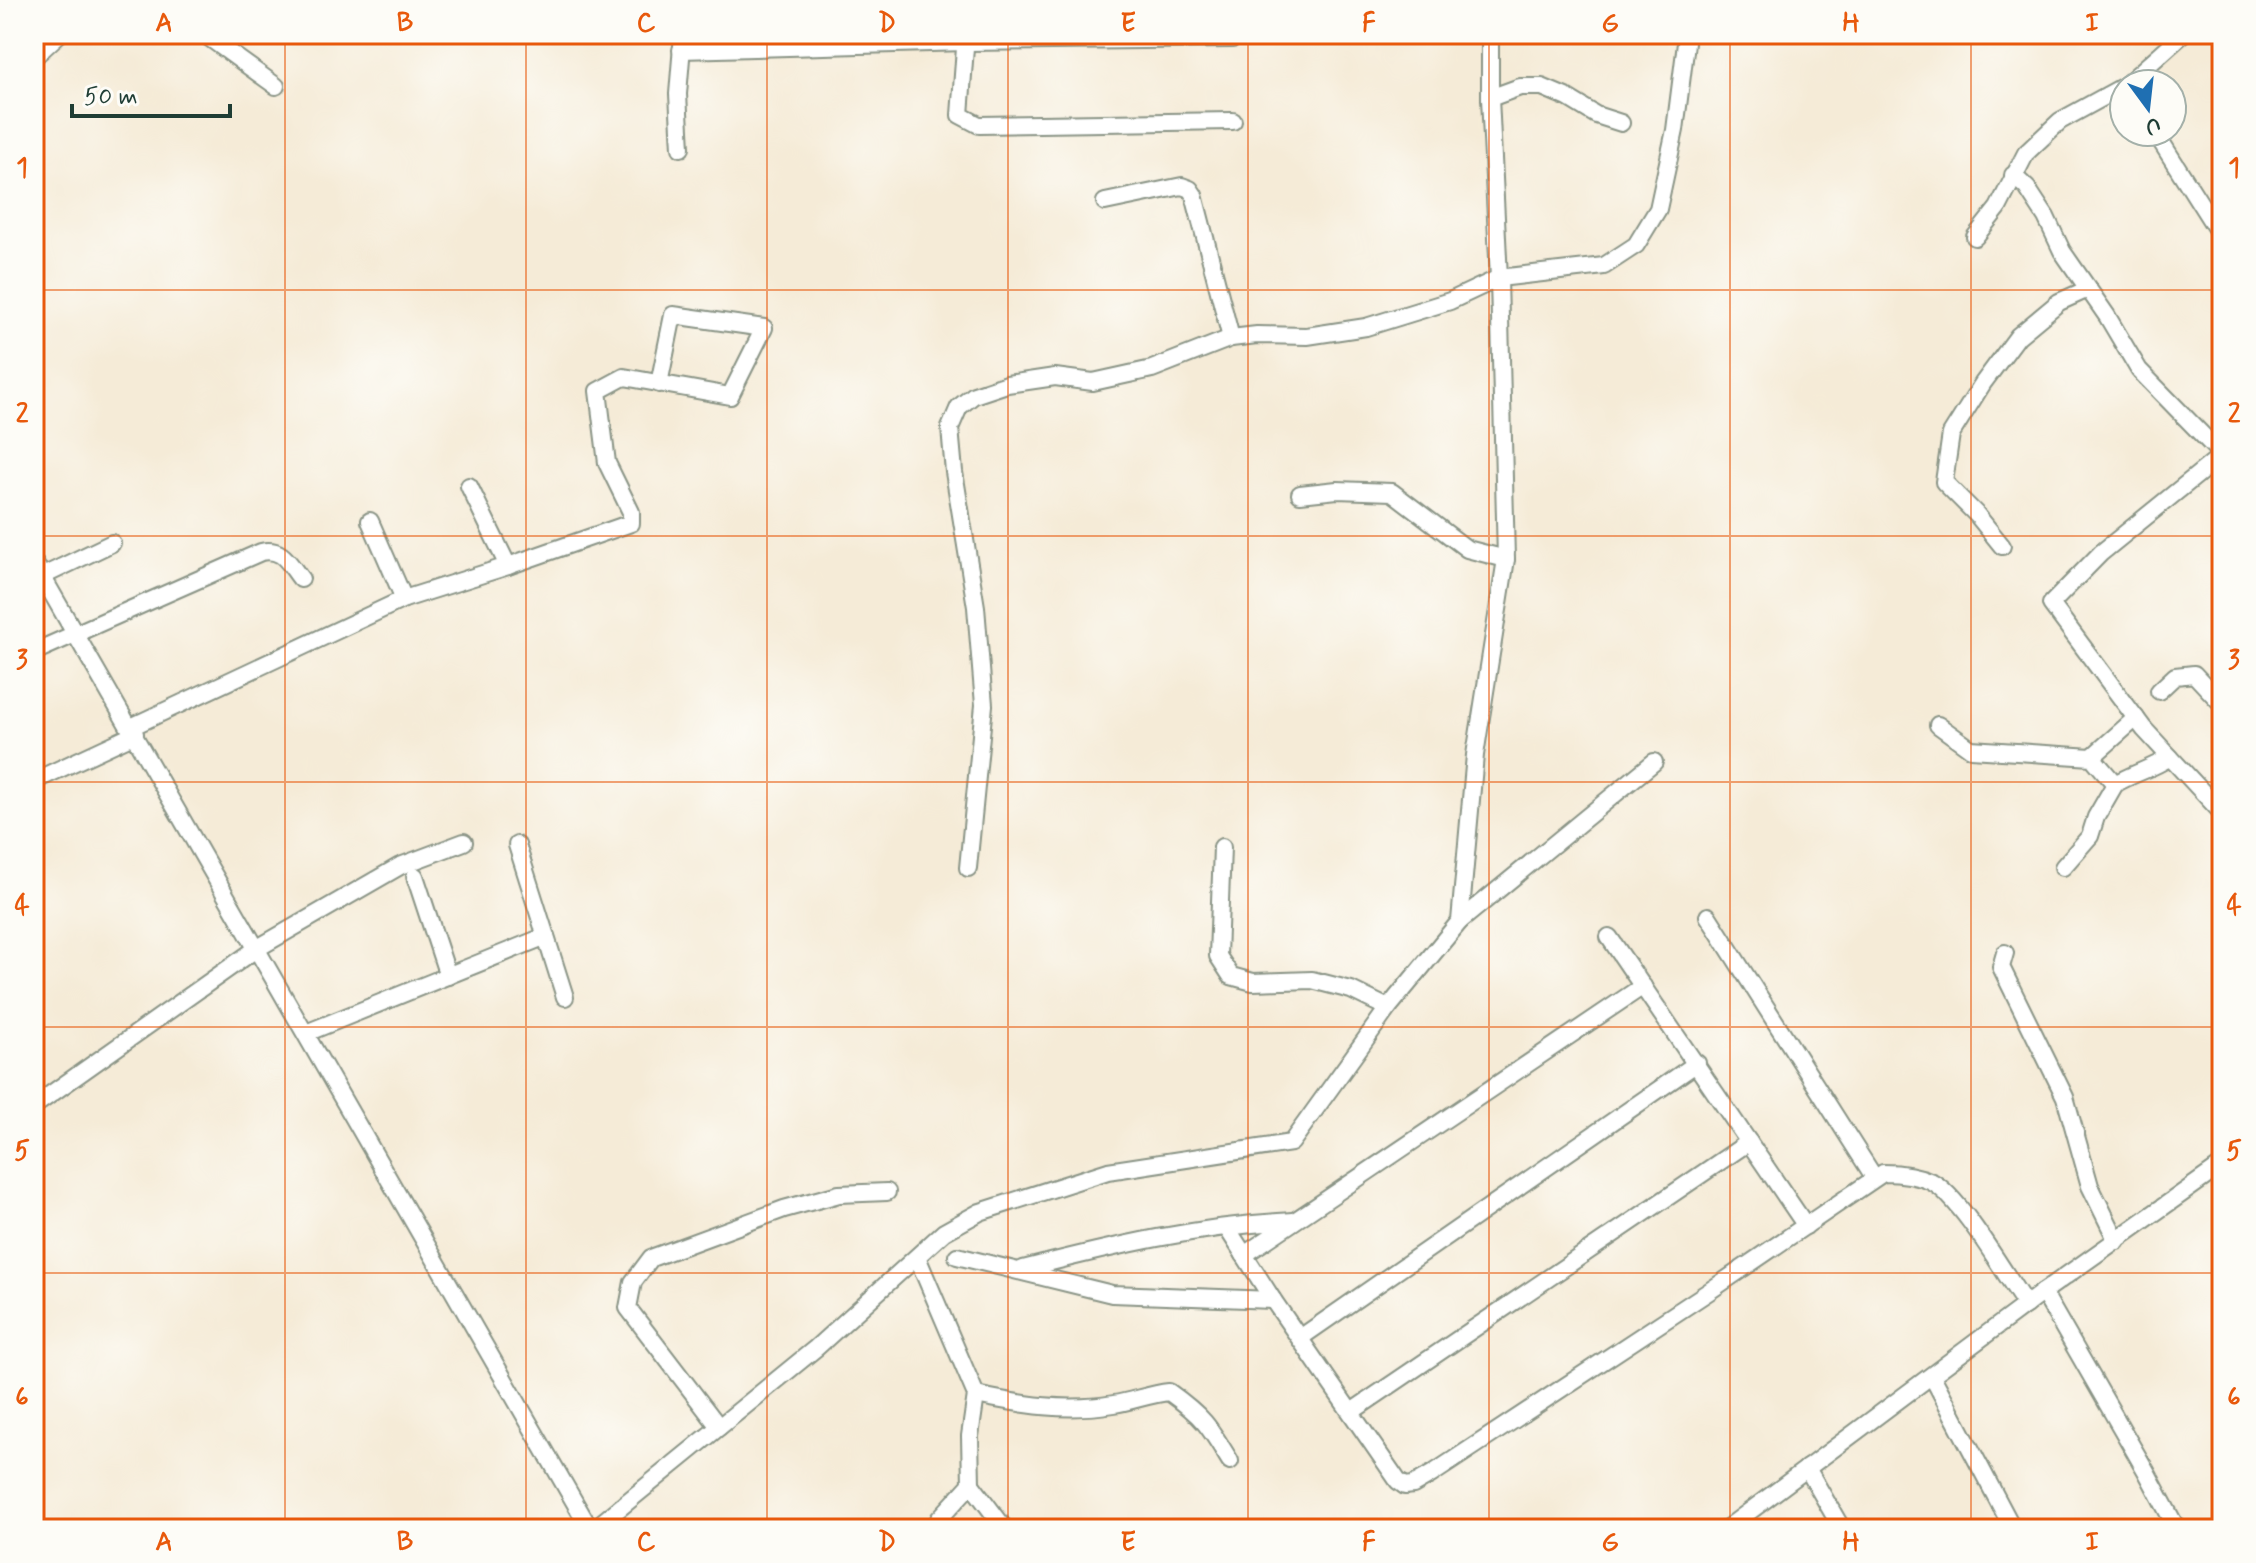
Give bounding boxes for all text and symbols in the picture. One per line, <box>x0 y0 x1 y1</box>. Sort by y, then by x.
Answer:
text: A <box>155 7 173 41</box>
text: B <box>397 7 413 41</box>
text: C <box>637 7 656 41</box>
text: D <box>878 7 896 41</box>
text: E <box>1120 7 1136 41</box>
text: F <box>1362 7 1376 41</box>
text: G <box>1601 7 1619 41</box>
text: H <box>1843 7 1860 41</box>
text: I <box>2085 7 2099 41</box>
scale bar <box>72 68 230 118</box>
north arrow <box>2108 68 2188 148</box>
text: 50 m <box>84 82 138 113</box>
text: U <box>2142 110 2163 141</box>
text: 1 <box>16 152 28 186</box>
text: 1 <box>2228 152 2240 186</box>
text: 2 <box>16 398 29 432</box>
text: 2 <box>2228 398 2241 432</box>
text: 3 <box>16 644 28 678</box>
text: 3 <box>2228 644 2240 678</box>
text: 4 <box>14 890 30 924</box>
text: 4 <box>2226 890 2242 924</box>
text: 5 <box>14 1135 30 1169</box>
text: 5 <box>2226 1135 2242 1169</box>
text: 6 <box>15 1381 29 1415</box>
text: 6 <box>2227 1381 2241 1415</box>
text: A <box>155 1526 173 1560</box>
text: B <box>397 1526 413 1560</box>
text: C <box>637 1526 656 1560</box>
text: D <box>878 1526 896 1560</box>
text: E <box>1120 1526 1136 1560</box>
text: F <box>1362 1526 1376 1560</box>
text: G <box>1601 1526 1619 1560</box>
text: H <box>1843 1526 1860 1560</box>
text: I <box>2085 1526 2099 1560</box>

